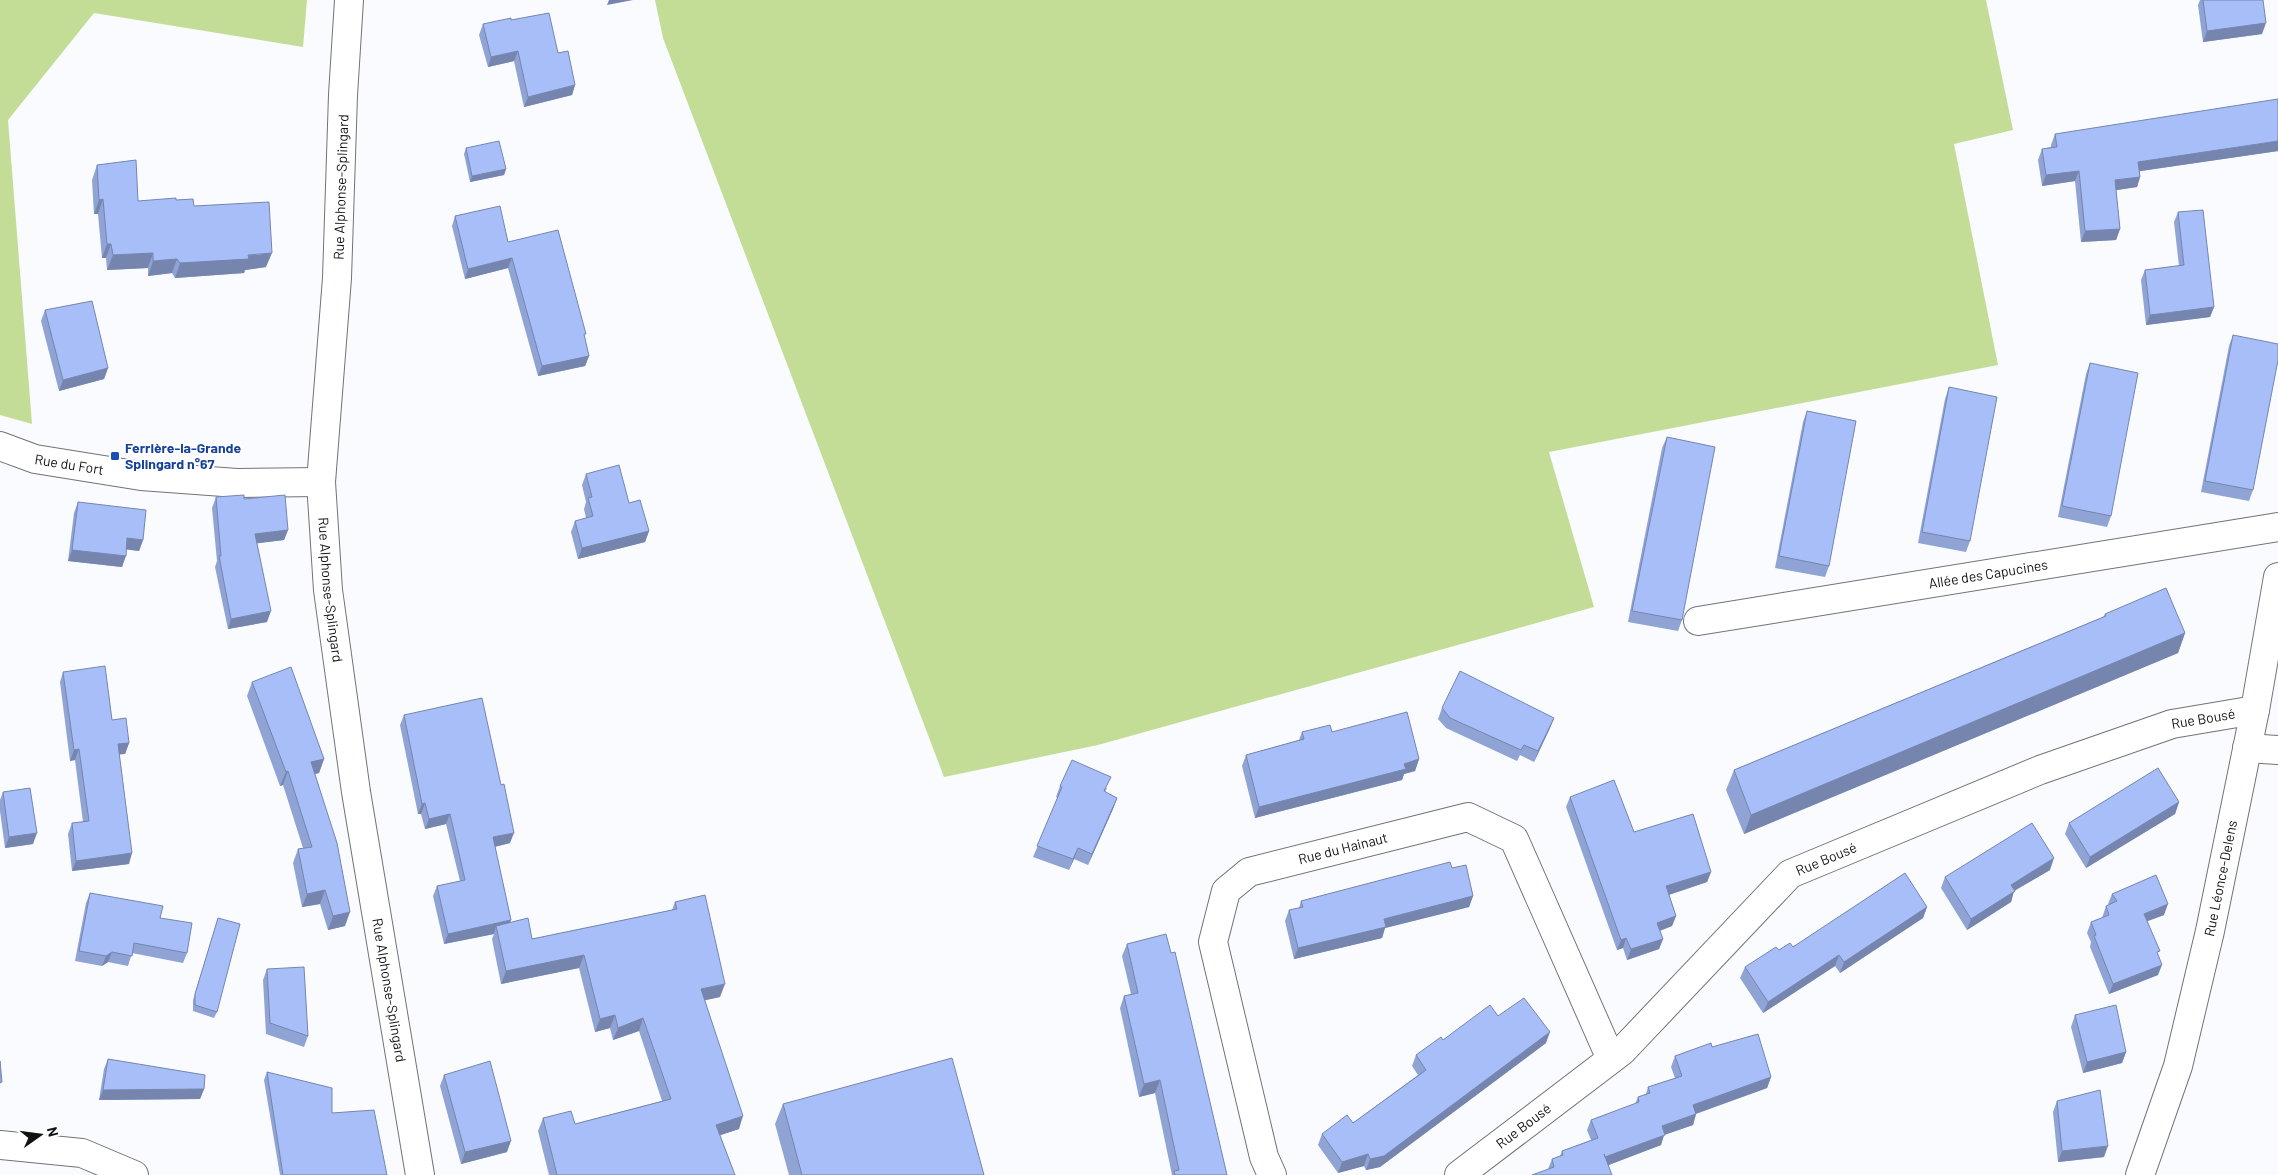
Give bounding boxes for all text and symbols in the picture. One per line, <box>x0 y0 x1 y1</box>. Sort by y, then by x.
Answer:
street label: Rue Alphonse-Splingard <box>329 114 352 260</box>
place label: Ferrière-la-Grande Splingard n°67 <box>125 439 241 472</box>
street label: Rue du Fort <box>33 450 105 478</box>
marker: Ferrière-la-Grande Splingard n°67 <box>109 450 121 462</box>
street label: Rue Alphonse-Splingard <box>315 517 347 663</box>
street label: Allée des Capucines <box>1927 555 2049 591</box>
street label: Rue Bousé <box>2170 705 2236 732</box>
street label: Rue Léonce-Delens <box>2200 818 2240 938</box>
street label: Rue du Hainaut <box>1296 829 1389 867</box>
street label: Rue Bousé <box>1793 838 1859 879</box>
street label: Rue Alphonse-Splingard <box>369 917 410 1063</box>
street label: Rue Bousé <box>1492 1099 1554 1152</box>
north arrow <box>15 1110 65 1160</box>
text: N <box>44 1125 62 1138</box>

